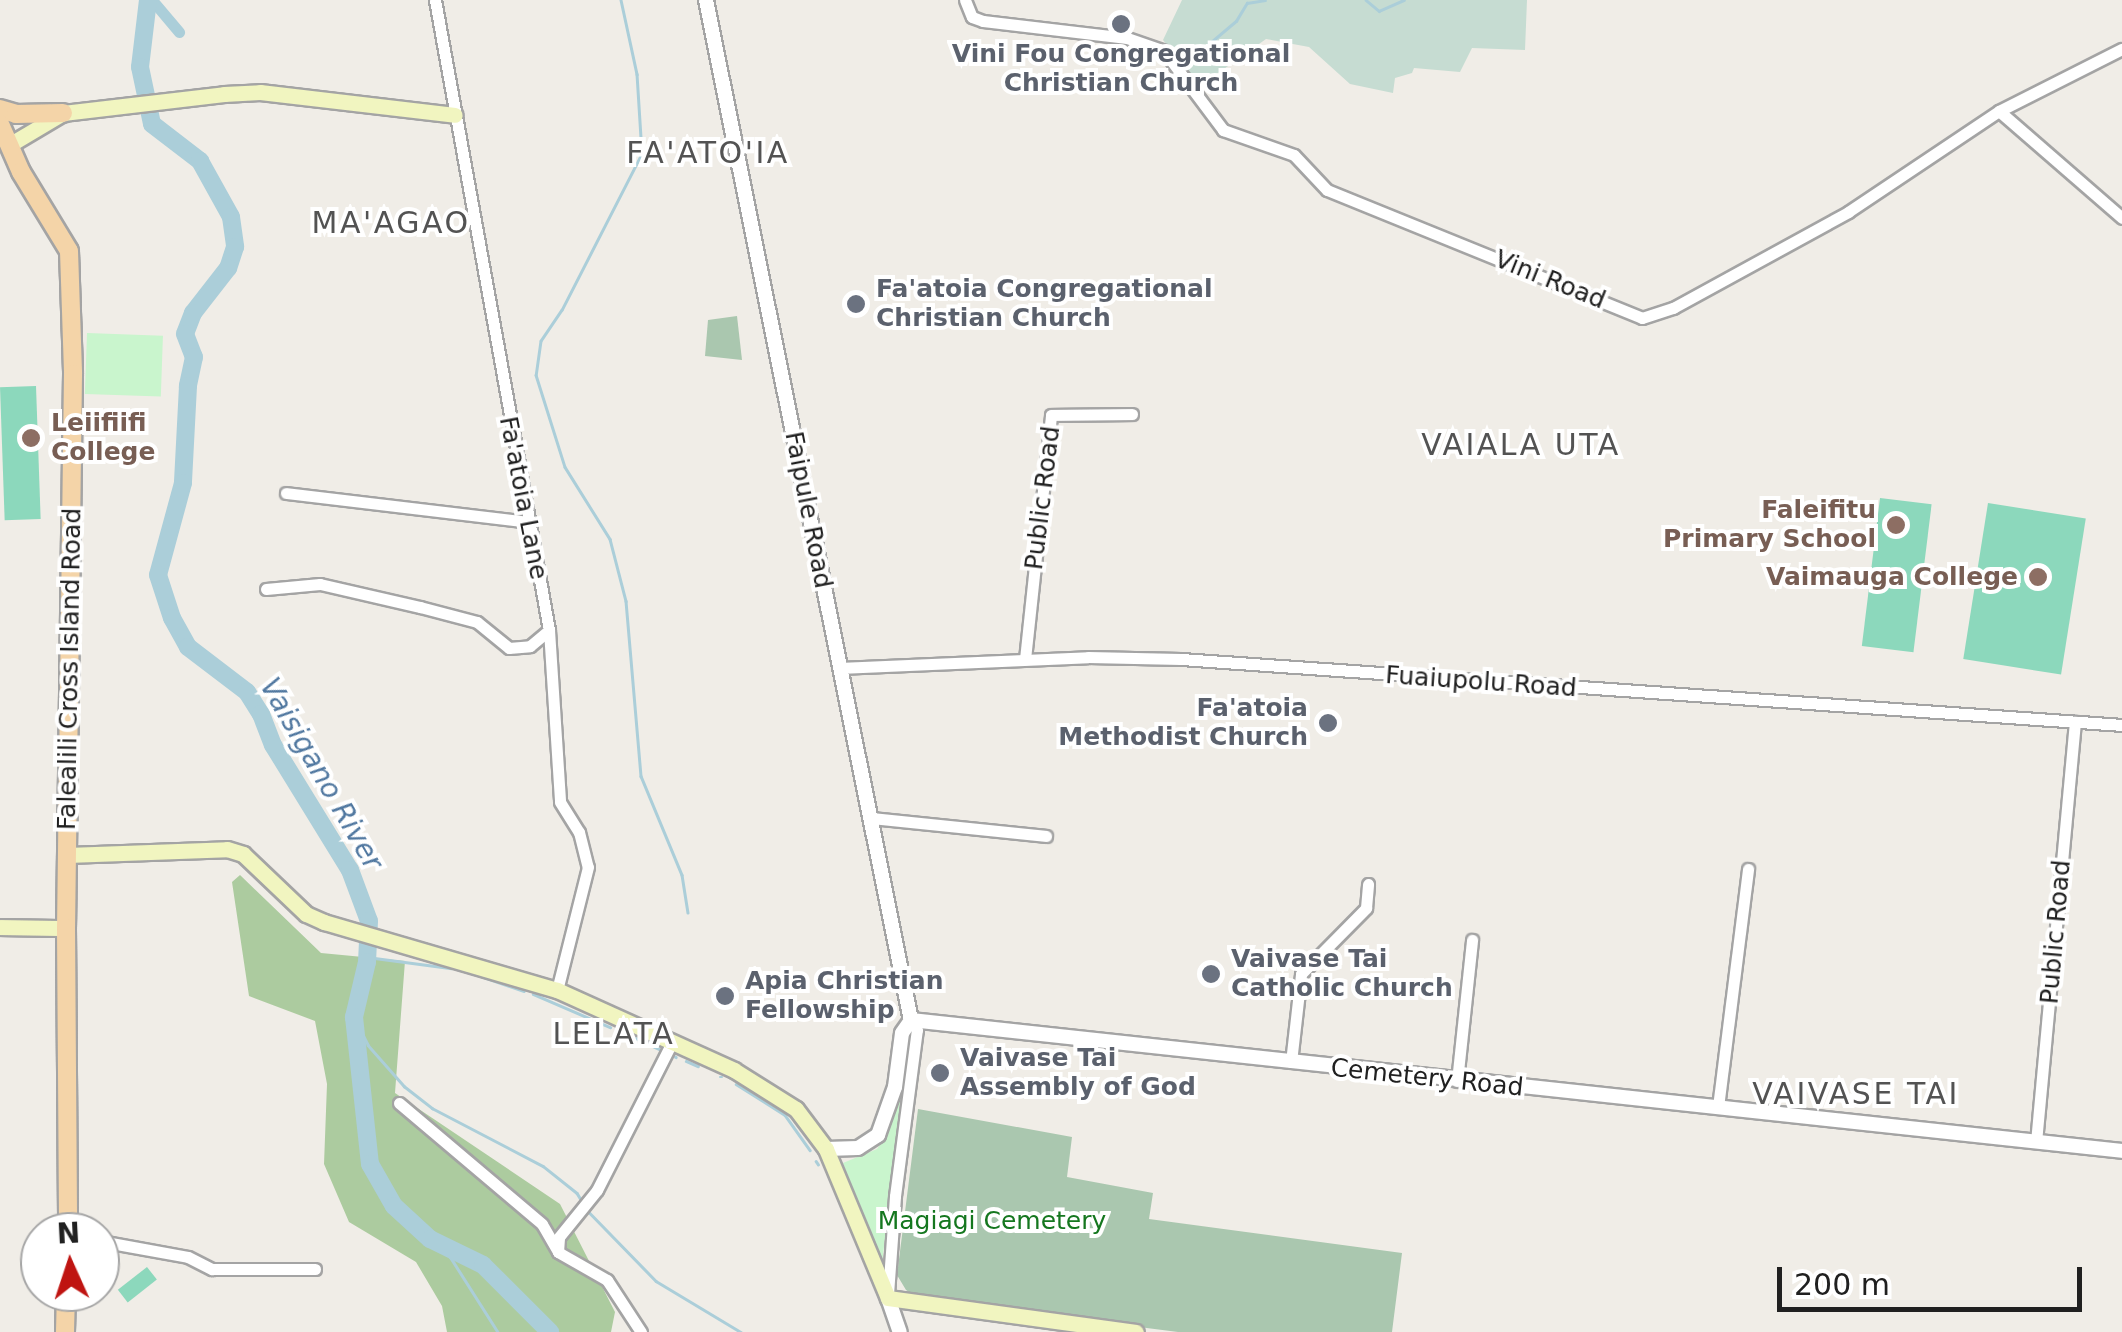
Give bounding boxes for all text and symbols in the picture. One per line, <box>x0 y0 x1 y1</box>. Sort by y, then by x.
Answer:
marker: Vini Fou Congregational Christian Church <box>1110 13 1132 35</box>
place label: Vini Fou Congregational Christian Church <box>952 40 1290 99</box>
district label: FA'ATO'IA <box>626 135 790 171</box>
district label: MA'AGAO <box>311 205 471 241</box>
street label: Vini Road <box>1490 244 1610 316</box>
place label: Fa'atoia Congregational Christian Church <box>876 275 1212 334</box>
marker: Fa'atoia Congregational Christian Church <box>845 293 867 315</box>
place label: Leiifiifi College <box>51 409 155 468</box>
street label: Fa'atoia Lane <box>492 414 554 582</box>
street label: Public Road <box>1019 424 1067 572</box>
marker: Leiifiifi College <box>20 427 42 449</box>
district label: VAIALA UTA <box>1421 427 1621 463</box>
street label: Faipule Road <box>778 429 838 591</box>
place label: Faleifitu Primary School <box>1663 496 1876 555</box>
street label: Falealili Cross Island Road <box>52 508 88 830</box>
marker: Faleifitu Primary School <box>1885 514 1907 536</box>
place label: Vaimauga College <box>1766 562 2018 592</box>
marker: Vaimauga College <box>2027 566 2049 588</box>
street label: Fuaiupolu Road <box>1384 660 1578 704</box>
water label: Vaisigano River <box>252 672 390 876</box>
place label: Fa'atoia Methodist Church <box>1058 694 1308 753</box>
marker: Fa'atoia Methodist Church <box>1317 712 1339 734</box>
street label: Public Road <box>2035 859 2077 1005</box>
place label: Vaivase Tai Catholic Church <box>1231 945 1453 1004</box>
marker: Vaivase Tai Catholic Church <box>1200 963 1222 985</box>
place label: Apia Christian Fellowship <box>745 967 943 1026</box>
marker: Apia Christian Fellowship <box>714 985 736 1007</box>
district label: LELATA <box>553 1016 675 1052</box>
place label: Vaivase Tai Assembly of God <box>960 1044 1196 1103</box>
street label: Cemetery Road <box>1329 1053 1525 1103</box>
marker: Vaivase Tai Assembly of God <box>929 1062 951 1084</box>
district label: VAIVASE TAI <box>1752 1076 1960 1112</box>
park label: Magiagi Cemetery <box>878 1206 1106 1236</box>
north arrow <box>20 1212 120 1312</box>
text: N <box>56 1216 81 1251</box>
scale bar <box>1782 1247 2087 1309</box>
text: 200 m <box>1794 1267 1890 1302</box>

